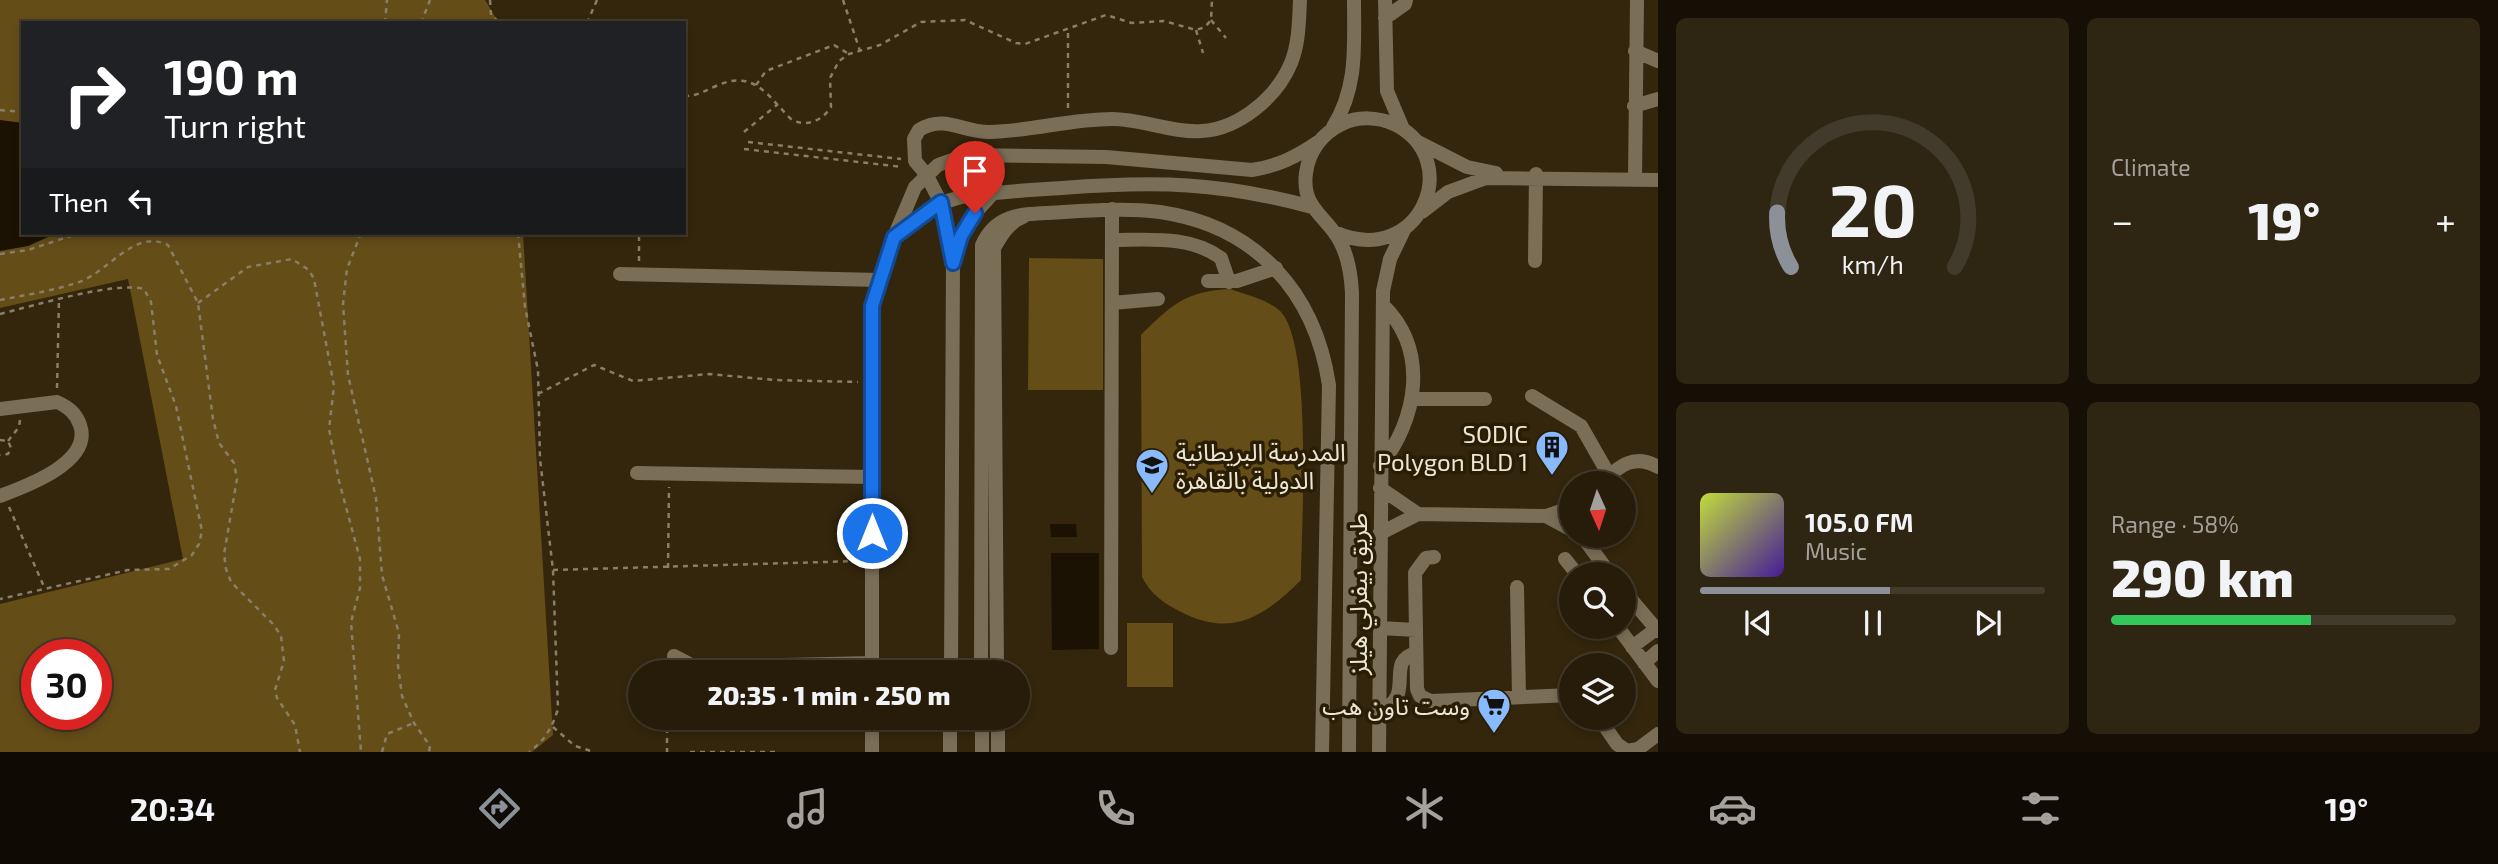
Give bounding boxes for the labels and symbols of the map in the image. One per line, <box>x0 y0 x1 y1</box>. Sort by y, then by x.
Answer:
pin <box>945 141 1005 213</box>
place label: SODIC Polygon BLD 1 <box>1377 419 1528 476</box>
building icon: SODIC Polygon BLD 1 <box>1533 428 1571 477</box>
place label: المدرسة البريطانية الدولية بالقاهرة <box>1176 437 1346 495</box>
school or university icon: المدرسة البريطانية الدولية بالقاهرة <box>1133 446 1171 495</box>
north arrow <box>1559 471 1636 548</box>
position arrow <box>835 496 909 570</box>
street label: طريق بيفرلي هيلز <box>1343 513 1377 676</box>
speed limit sign: 30 <box>21 639 112 730</box>
supermarket icon: وست تاون هب <box>1475 686 1513 735</box>
place label: وست تاون هب <box>1322 691 1470 721</box>

